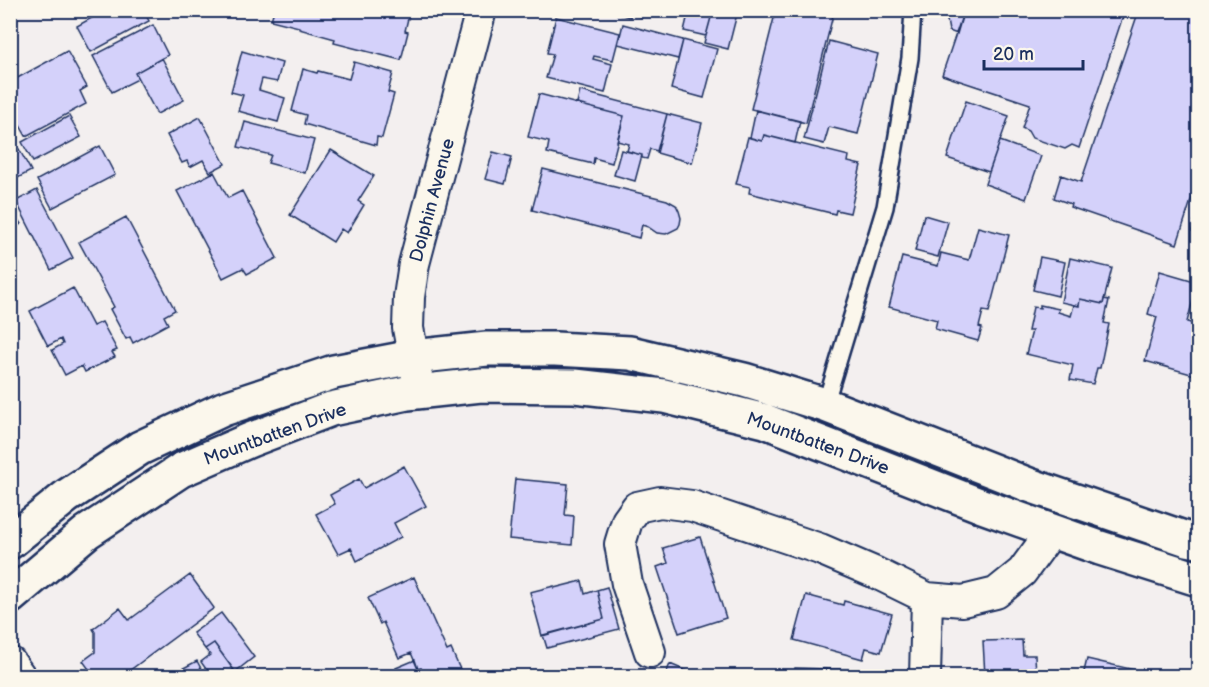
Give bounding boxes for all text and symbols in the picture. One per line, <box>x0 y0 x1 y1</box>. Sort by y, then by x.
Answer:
scale bar <box>984 33 1083 71</box>
text: 20 m <box>993 44 1034 65</box>
street label: Dolphin Avenue <box>406 136 459 264</box>
street label: Mountbatten Drive <box>201 399 350 470</box>
street label: Mountbatten Drive <box>744 408 892 479</box>

